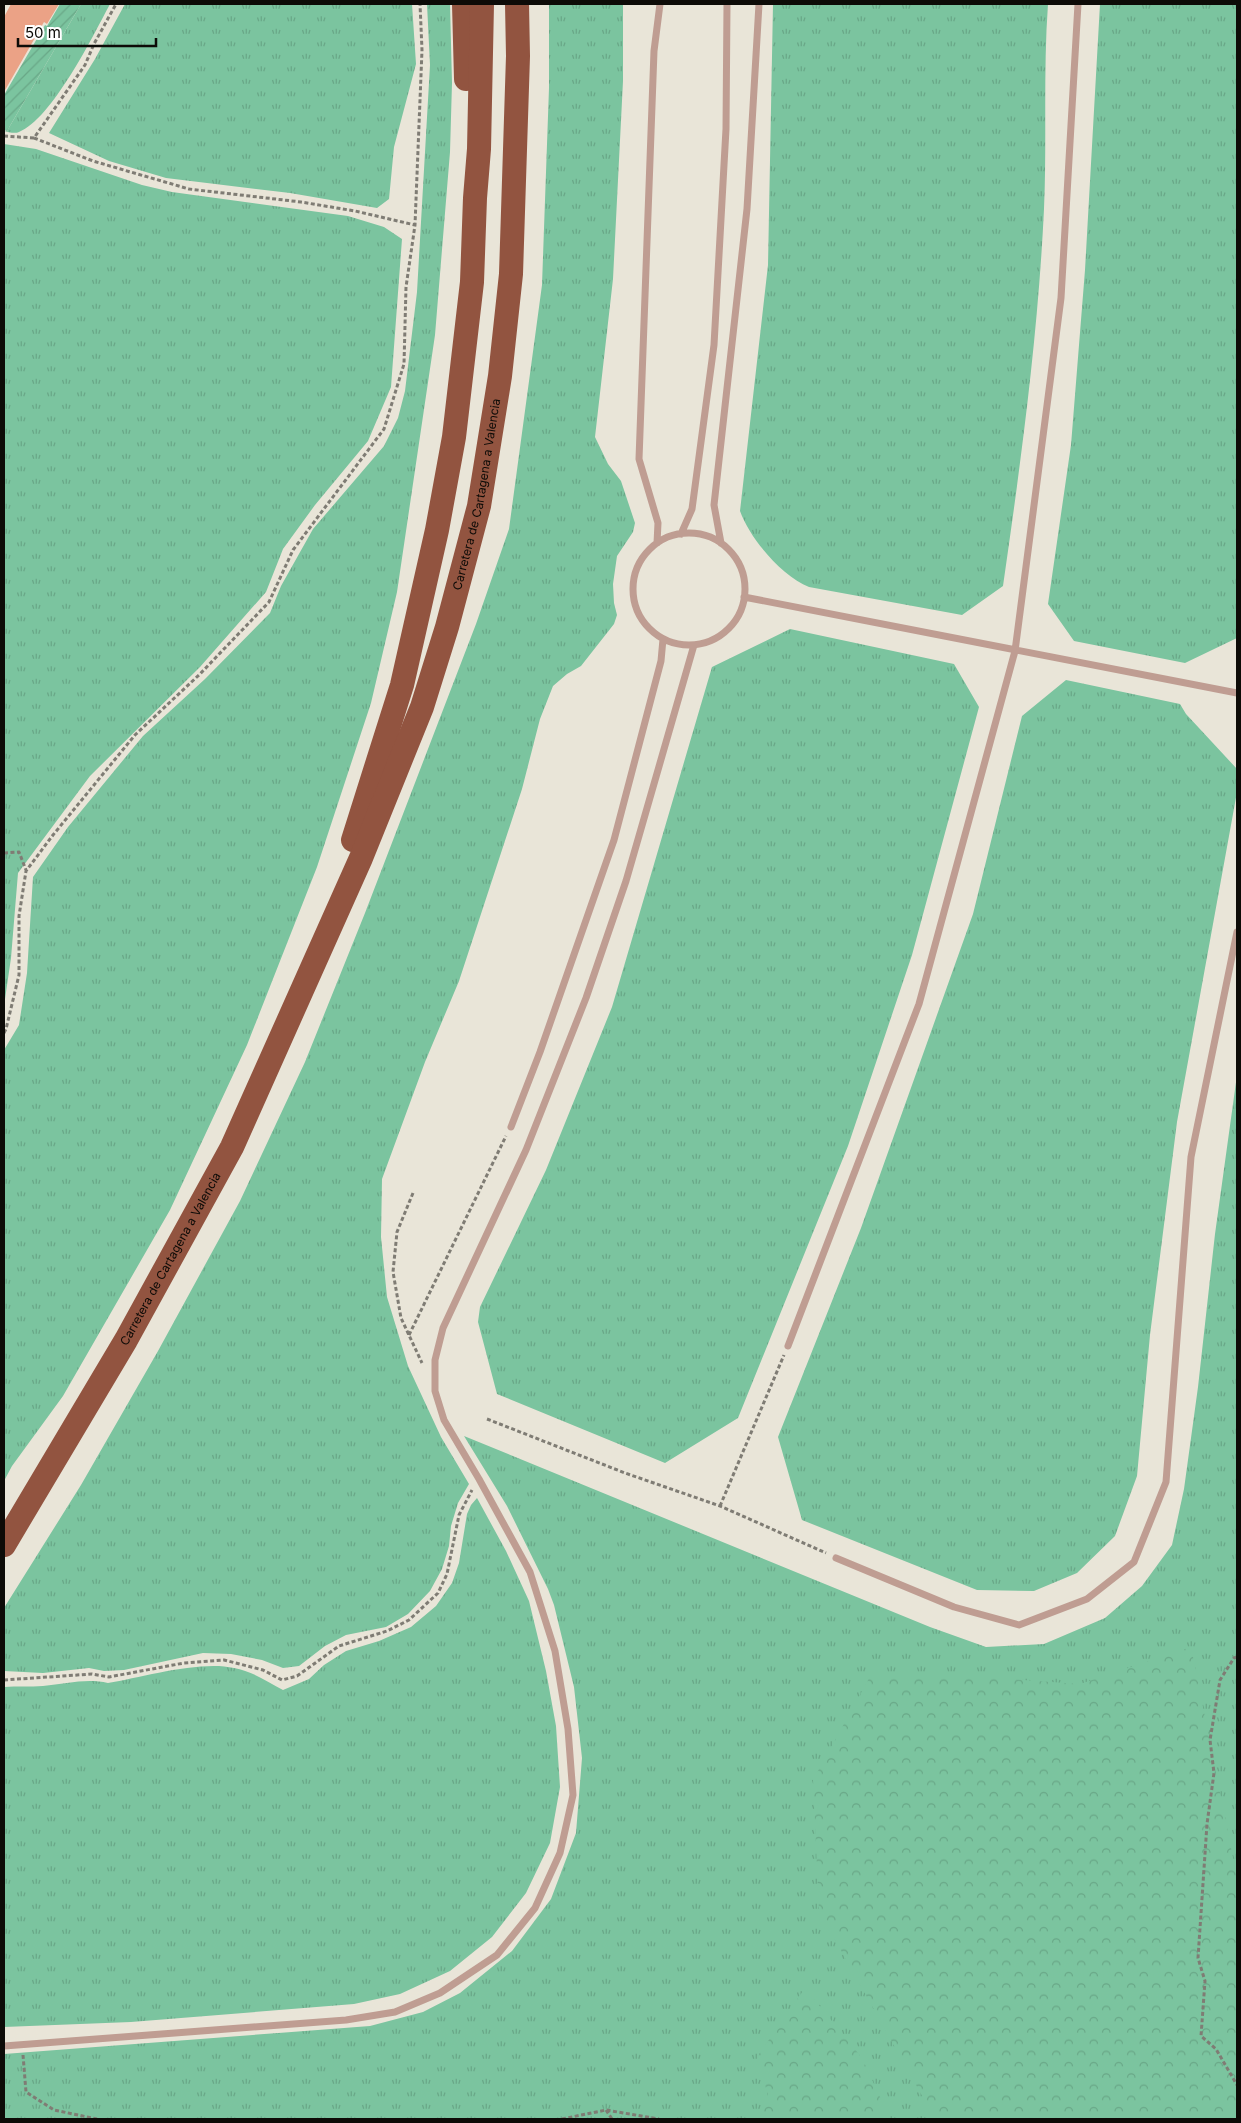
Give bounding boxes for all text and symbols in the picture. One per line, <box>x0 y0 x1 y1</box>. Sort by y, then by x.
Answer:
scale bar <box>18 15 155 47</box>
text: 50 m <box>25 23 61 42</box>
street label: Carretera de Cartagena a Valencia <box>449 397 503 592</box>
street label: Carretera de Cartagena a Valencia <box>116 1169 224 1348</box>

